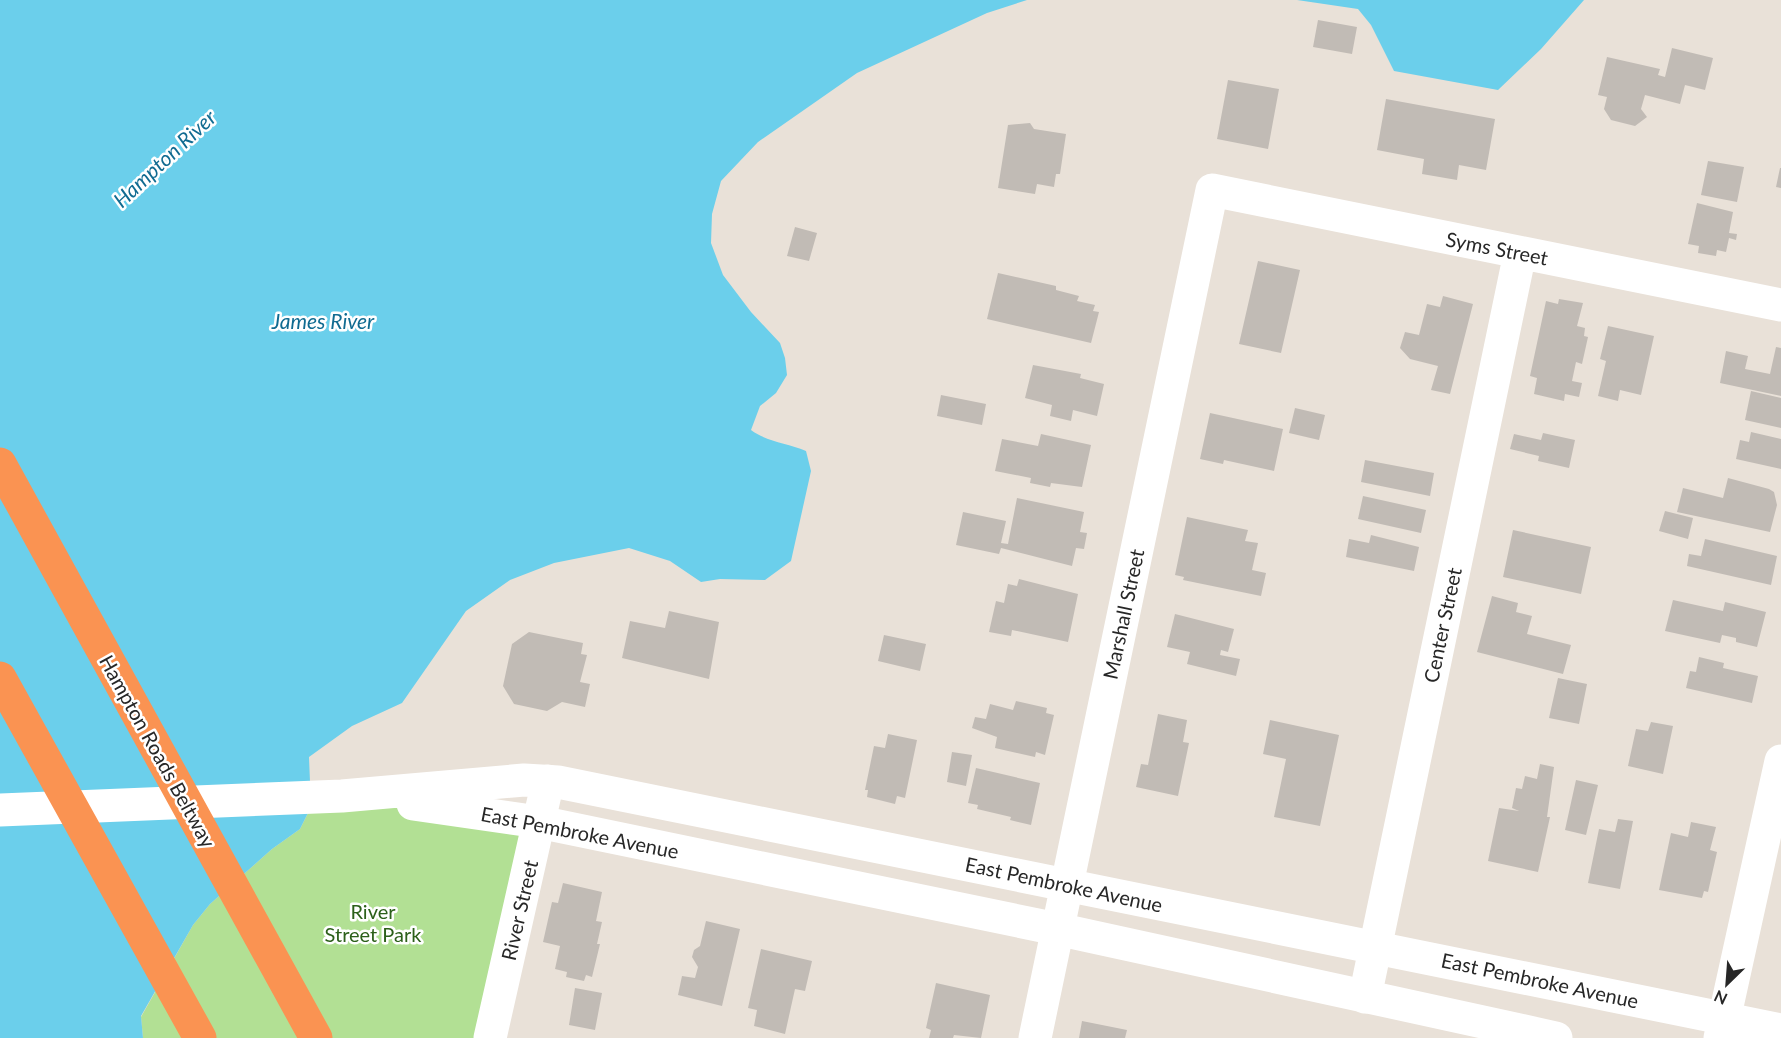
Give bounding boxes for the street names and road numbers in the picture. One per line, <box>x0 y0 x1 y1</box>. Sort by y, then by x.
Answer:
street label: Syms Street <box>1444 226 1550 270</box>
street label: Marshall Street <box>1097 547 1149 681</box>
street label: Center Street <box>1418 565 1466 685</box>
street label: Hampton Roads Beltway <box>95 651 221 852</box>
street label: East Pembroke Avenue <box>479 801 681 863</box>
street label: East Pembroke Avenue <box>963 851 1165 917</box>
street label: River Street <box>496 857 542 963</box>
street label: East Pembroke Avenue <box>1439 947 1641 1013</box>

